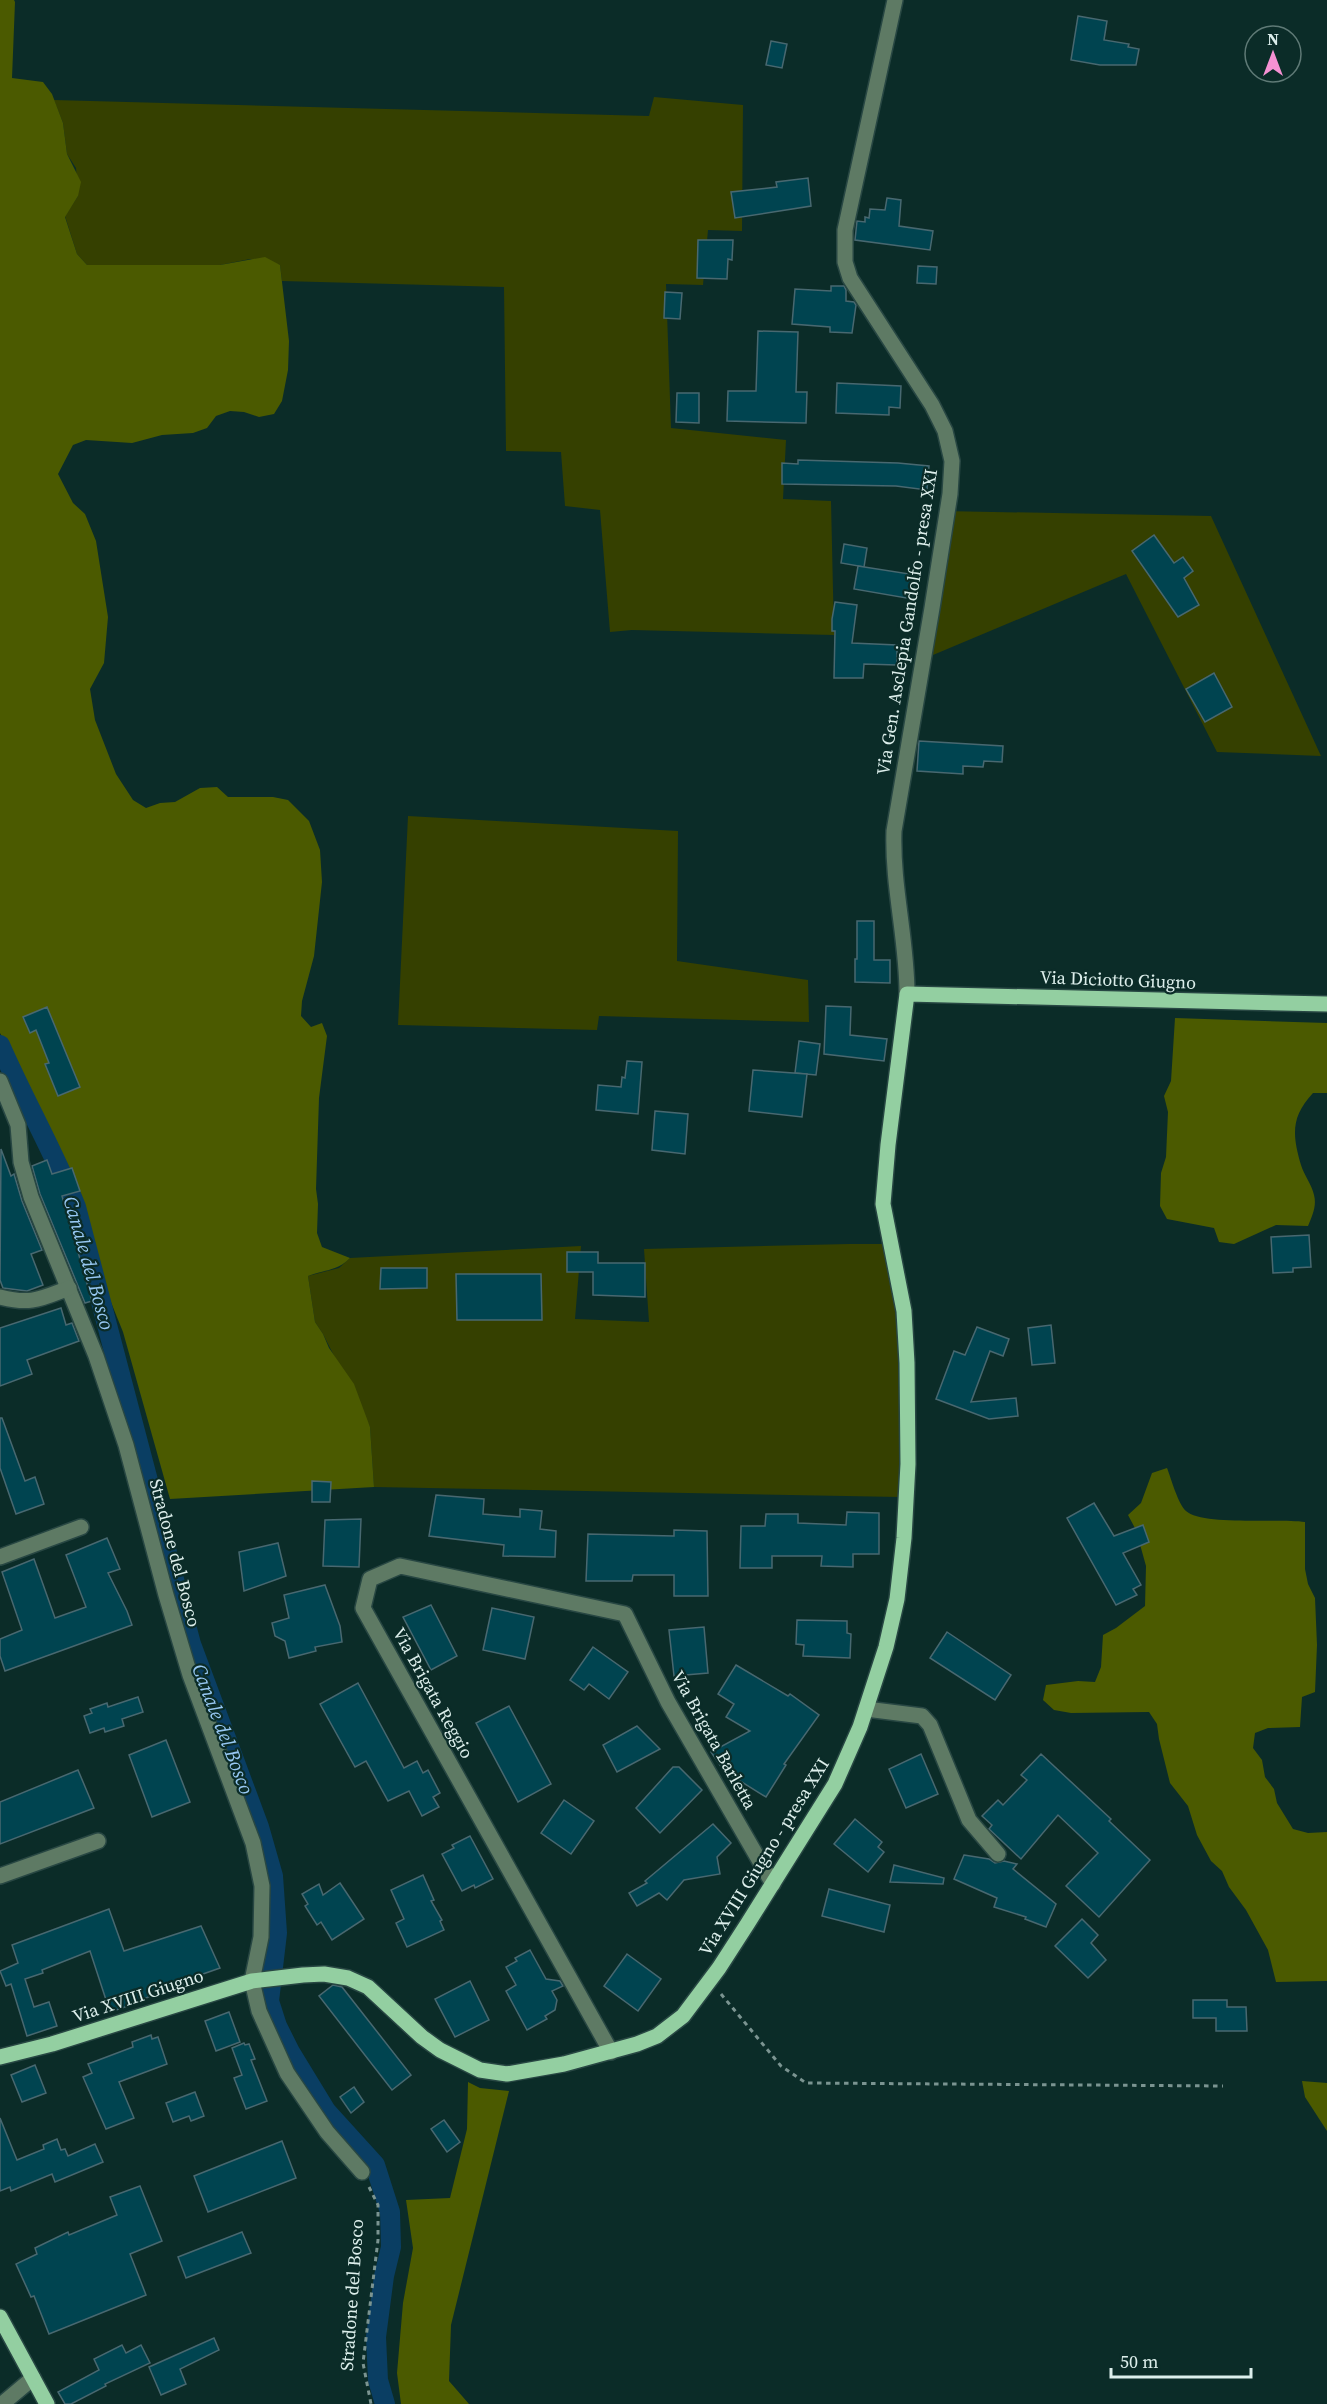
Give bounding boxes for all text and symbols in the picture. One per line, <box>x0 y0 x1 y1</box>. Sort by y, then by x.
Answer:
north arrow <box>1243 24 1303 84</box>
text: N <box>1267 28 1279 50</box>
street label: Via Gen. Asclepia Gandolfo - presa XXI <box>870 467 943 777</box>
street label: Via Diciotto Giugno <box>1039 964 1197 995</box>
water label: Canale del Bosco <box>57 1193 122 1333</box>
street label: Stradone del Bosco <box>144 1476 207 1630</box>
street label: Via Brigata Reggio <box>387 1623 480 1763</box>
water label: Canale del Bosco <box>185 1660 261 1799</box>
street label: Via Brigata Barletta <box>666 1666 763 1814</box>
street label: Via XVIII Giugno - presa XXI <box>692 1753 835 1960</box>
street label: Via XVIII Giugno <box>69 1963 207 2028</box>
street label: Stradone del Bosco <box>334 2218 369 2372</box>
scale bar <box>1111 2341 1250 2379</box>
text: 50 m <box>1120 2349 1158 2374</box>

